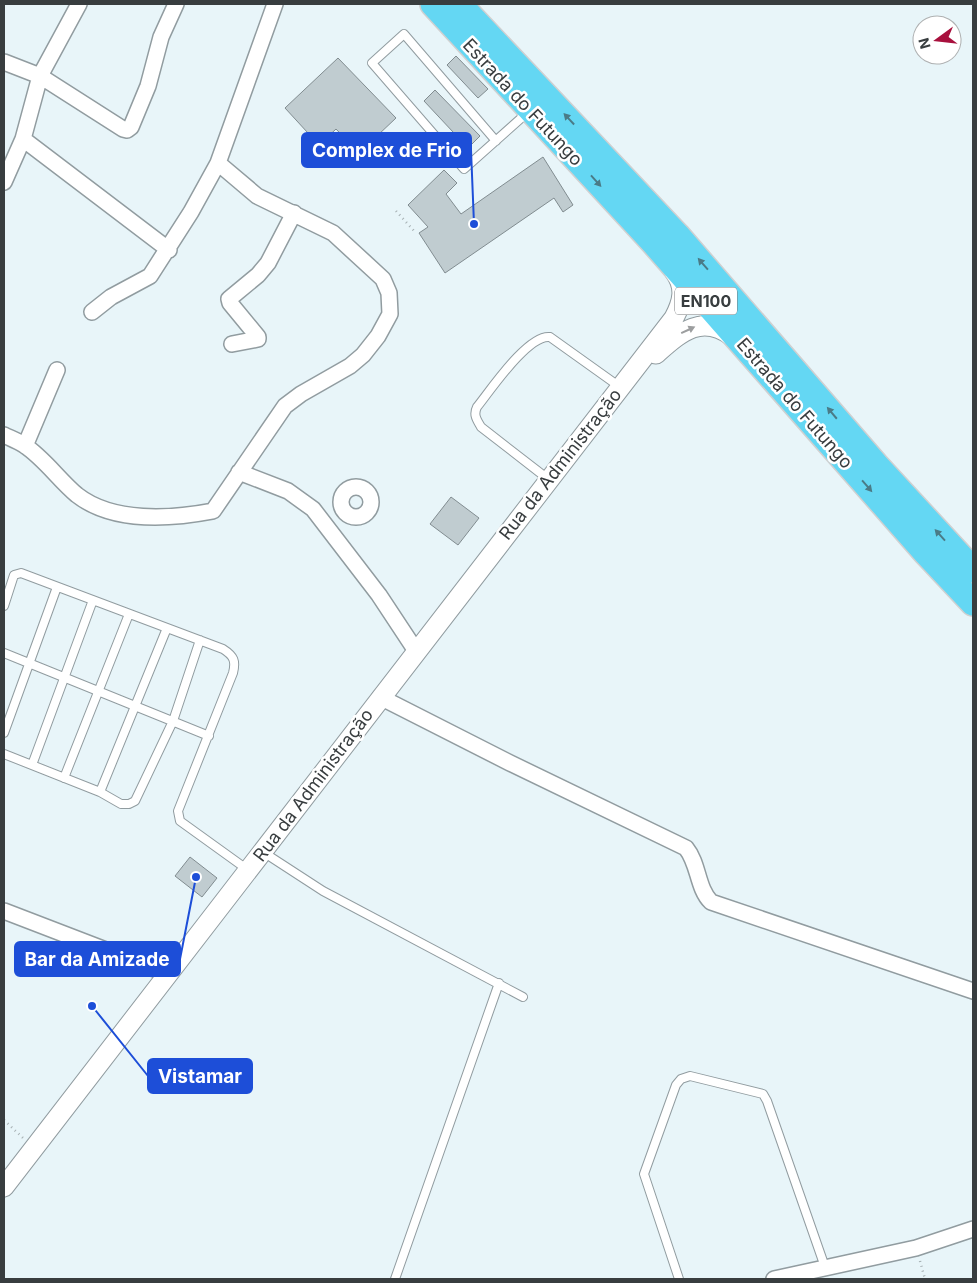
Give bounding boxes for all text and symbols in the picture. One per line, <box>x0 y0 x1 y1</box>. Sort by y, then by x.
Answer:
north arrow <box>912 15 962 65</box>
street label: Estrada do Futungo <box>459 34 587 170</box>
text: N <box>914 36 934 51</box>
one-way arrow <box>563 113 575 125</box>
callout: Complex de Frio <box>302 133 471 167</box>
text: Complex de Frio <box>312 139 462 162</box>
one-way arrow <box>590 175 602 187</box>
one-way arrow <box>697 258 708 271</box>
road number: EN100 <box>675 288 737 314</box>
one-way arrow <box>681 326 695 334</box>
street label: Estrada do Futungo <box>733 334 857 472</box>
street label: Rua da Administração <box>495 384 625 544</box>
one-way arrow <box>827 407 838 420</box>
one-way arrow <box>862 479 873 492</box>
one-way arrow <box>934 529 946 541</box>
street label: Rua da Administração <box>249 704 377 866</box>
callout: Bar da Amizade <box>15 942 180 976</box>
text: Bar da Amizade <box>24 948 170 971</box>
callout: Vistamar <box>148 1059 252 1093</box>
text: Vistamar <box>158 1065 242 1088</box>

